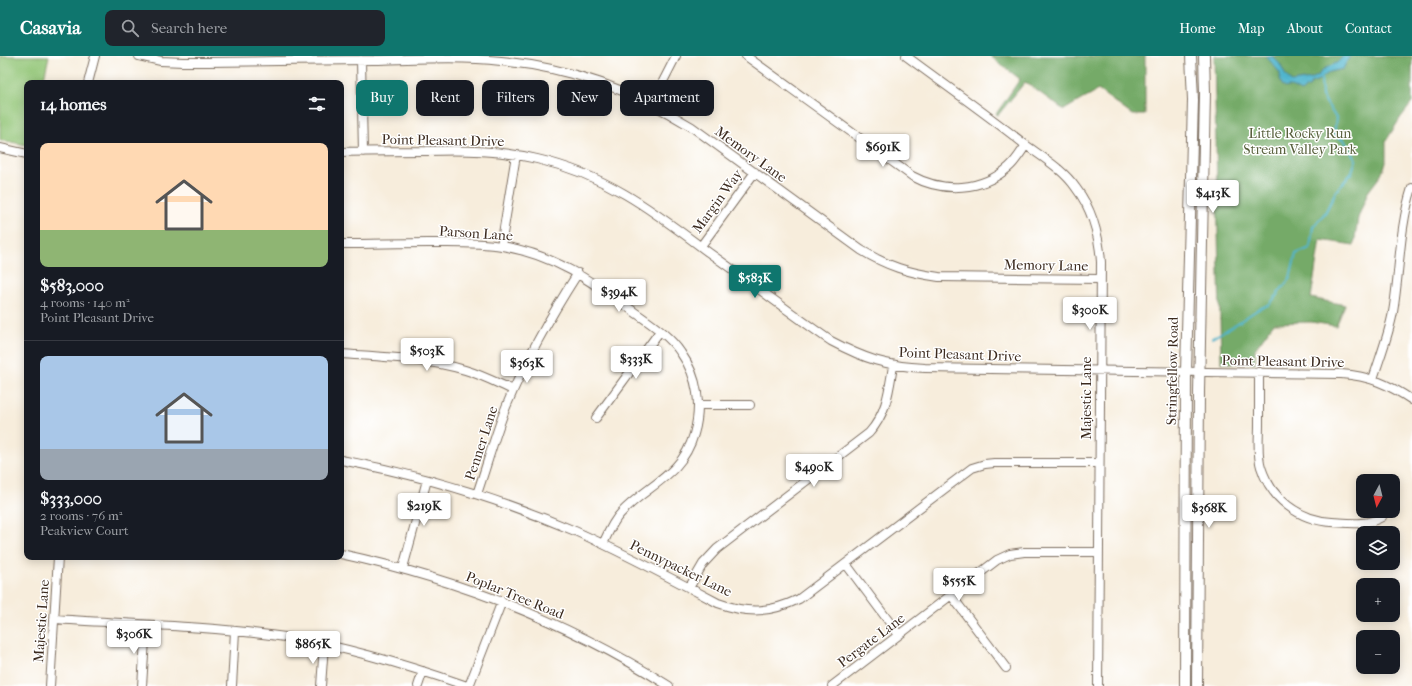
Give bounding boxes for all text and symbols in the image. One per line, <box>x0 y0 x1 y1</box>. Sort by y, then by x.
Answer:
search box <box>105 10 385 46</box>
text: Casavia <box>20 17 81 39</box>
icon: search <box>119 17 141 39</box>
text: Search here <box>151 19 227 37</box>
text: Home <box>1179 20 1216 37</box>
text: Map <box>1238 20 1265 37</box>
text: About <box>1287 20 1323 37</box>
text: Contact <box>1345 20 1392 37</box>
chip: Buy <box>356 80 408 116</box>
chip: Rent <box>416 80 474 116</box>
chip: Filters <box>482 80 549 116</box>
chip: New <box>557 80 612 116</box>
chip: Apartment <box>620 80 714 116</box>
icon: filters <box>306 93 328 115</box>
text: 14 homes <box>40 94 107 114</box>
street label: Memory Lane <box>712 123 790 186</box>
park label: Little Rocky Run Stream Valley Park <box>1243 125 1358 158</box>
street label: Point Pleasant Drive <box>381 131 505 150</box>
pin: $691K <box>855 134 911 168</box>
text: $691K <box>865 139 901 154</box>
street label: Margin Way <box>689 166 746 236</box>
icon: home <box>148 169 220 241</box>
pin: $413K <box>1185 180 1241 214</box>
text: $413K <box>1196 185 1230 200</box>
street label: Parson Lane <box>438 222 514 245</box>
street label: Memory Lane <box>1004 256 1088 275</box>
pin: $583K <box>727 265 783 299</box>
text: $583K <box>738 270 772 285</box>
text: $583,000 <box>40 275 104 295</box>
pin: $394K <box>591 279 647 313</box>
text: $394K <box>601 284 637 299</box>
text: 4 rooms · 140 m² <box>40 295 130 310</box>
pin: $300K <box>1062 297 1118 331</box>
text: $300K <box>1072 302 1108 317</box>
text: Point Pleasant Drive <box>40 310 154 325</box>
street label: Stringfellow Road <box>1163 316 1182 425</box>
pin: $503K <box>399 338 455 372</box>
text: $503K <box>410 343 444 358</box>
street label: Point Pleasant Drive <box>898 344 1022 365</box>
pin: $333K <box>608 346 664 380</box>
pin: $363K <box>499 350 555 384</box>
text: $333K <box>620 351 652 366</box>
street label: Point Pleasant Drive <box>1221 352 1345 371</box>
text: $363K <box>510 355 544 370</box>
street label: Majestic Lane <box>1078 356 1095 440</box>
icon: home <box>148 382 220 454</box>
street label: Penner Lane <box>461 404 501 482</box>
pin: $490K <box>786 454 842 488</box>
text: $490K <box>795 459 833 474</box>
north arrow <box>1356 474 1400 518</box>
map controls <box>1356 474 1400 674</box>
text: $333,000 <box>40 488 102 508</box>
pin: $219K <box>396 493 452 527</box>
pin: $368K <box>1181 495 1237 529</box>
text: $219K <box>407 498 441 513</box>
text: $368K <box>1191 500 1227 515</box>
text: 2 rooms · 76 m² <box>40 508 122 523</box>
text: Peakview Court <box>40 523 129 538</box>
button: layers <box>1356 526 1400 570</box>
street label: Pennypacker Lane <box>627 536 735 601</box>
street label: Poplar Tree Road <box>463 568 567 623</box>
pin: $555K <box>931 568 987 602</box>
text: $555K <box>942 573 976 588</box>
button: + <box>1356 578 1400 622</box>
street label: Majestic Lane <box>30 579 53 663</box>
street label: Pergate Lane <box>834 610 908 671</box>
pin: $306K <box>106 621 162 655</box>
text: $306K <box>116 626 152 641</box>
button: − <box>1356 630 1400 674</box>
pin: $865K <box>285 631 341 665</box>
text: $865K <box>295 636 331 651</box>

